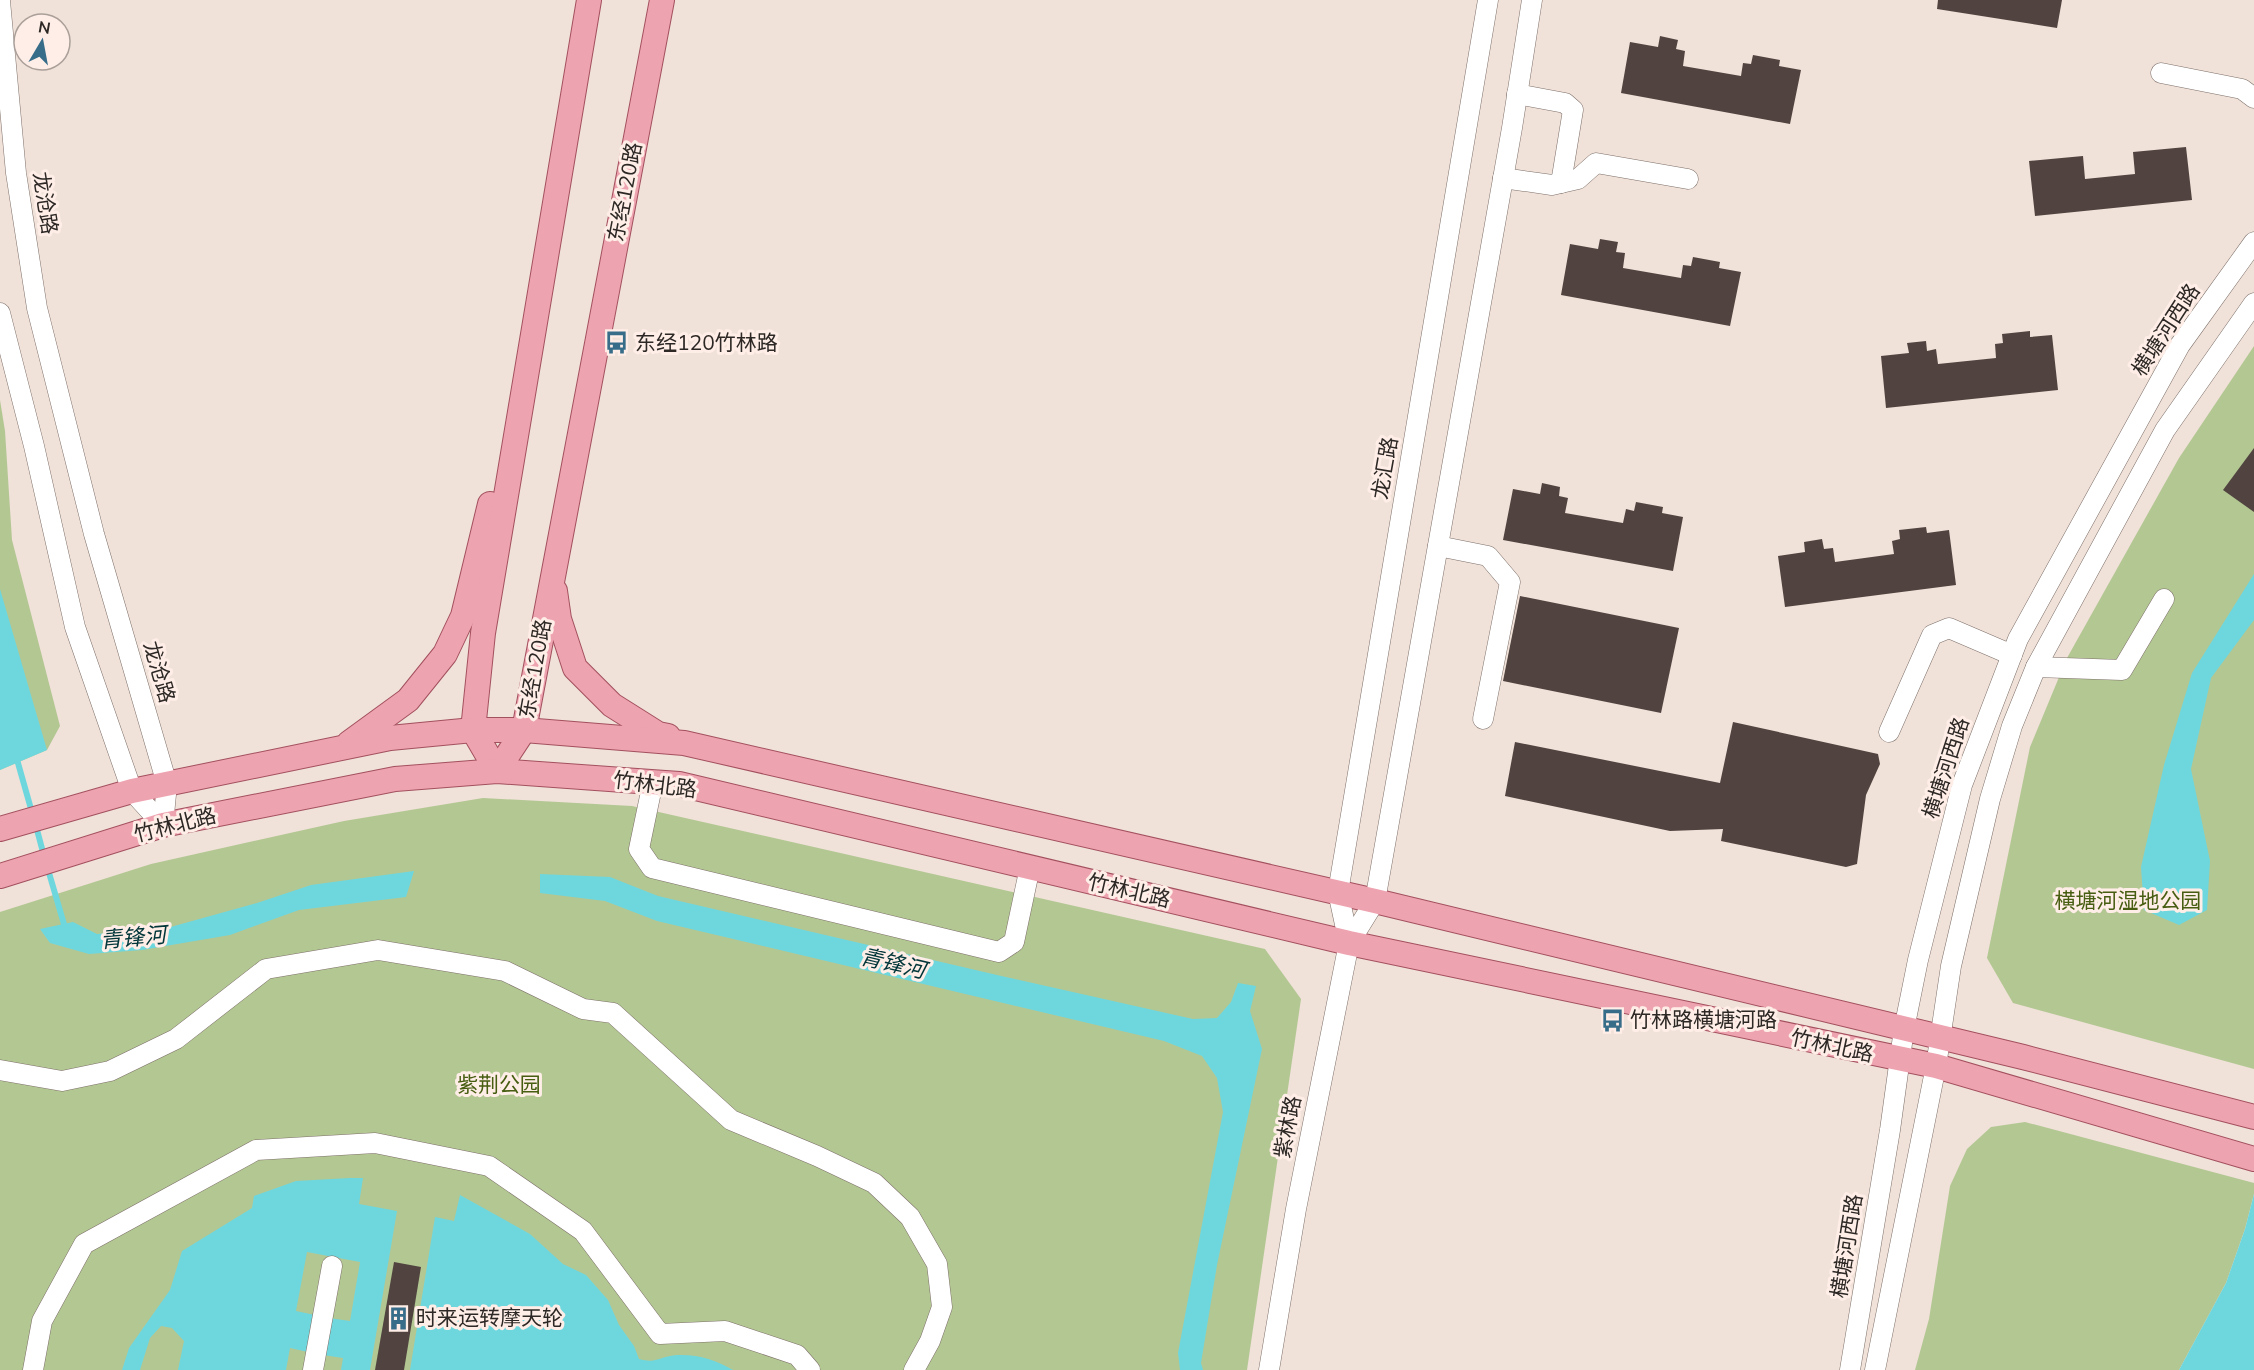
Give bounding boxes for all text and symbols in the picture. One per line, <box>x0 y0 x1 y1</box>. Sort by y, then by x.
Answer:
north arrow <box>12 12 72 72</box>
text: N <box>37 16 52 38</box>
street label: 东经120路 <box>602 140 646 244</box>
street label: 龙沧路 <box>28 170 64 236</box>
street label: 横塘河西路 <box>2126 278 2205 381</box>
place label: 东经120竹林路 <box>635 329 778 355</box>
bus stop icon: 东经120竹林路 <box>604 330 630 356</box>
street label: 龙汇路 <box>1366 435 1402 501</box>
street label: 东经120路 <box>512 617 556 721</box>
street label: 龙沧路 <box>139 638 181 706</box>
street label: 横塘河西路 <box>1916 714 1974 822</box>
street label: 竹林北路 <box>612 766 698 802</box>
street label: 竹林北路 <box>131 801 219 847</box>
street label: 竹林北路 <box>1085 868 1173 912</box>
park label: 横塘河湿地公园 <box>2055 887 2202 913</box>
water label: 青锋河 <box>99 920 171 954</box>
water label: 青锋河 <box>858 942 932 985</box>
place label: 竹林路横塘河路 <box>1630 1006 1777 1032</box>
bus stop icon: 竹林路横塘河路 <box>1599 1007 1625 1033</box>
street label: 竹林北路 <box>1788 1024 1876 1066</box>
park label: 紫荆公园 <box>457 1071 541 1097</box>
street label: 紫林路 <box>1268 1093 1306 1160</box>
street label: 横塘河西路 <box>1825 1192 1867 1300</box>
place label: 时来运转摩天轮 <box>416 1304 563 1330</box>
building icon: 时来运转摩天轮 <box>385 1305 411 1331</box>

